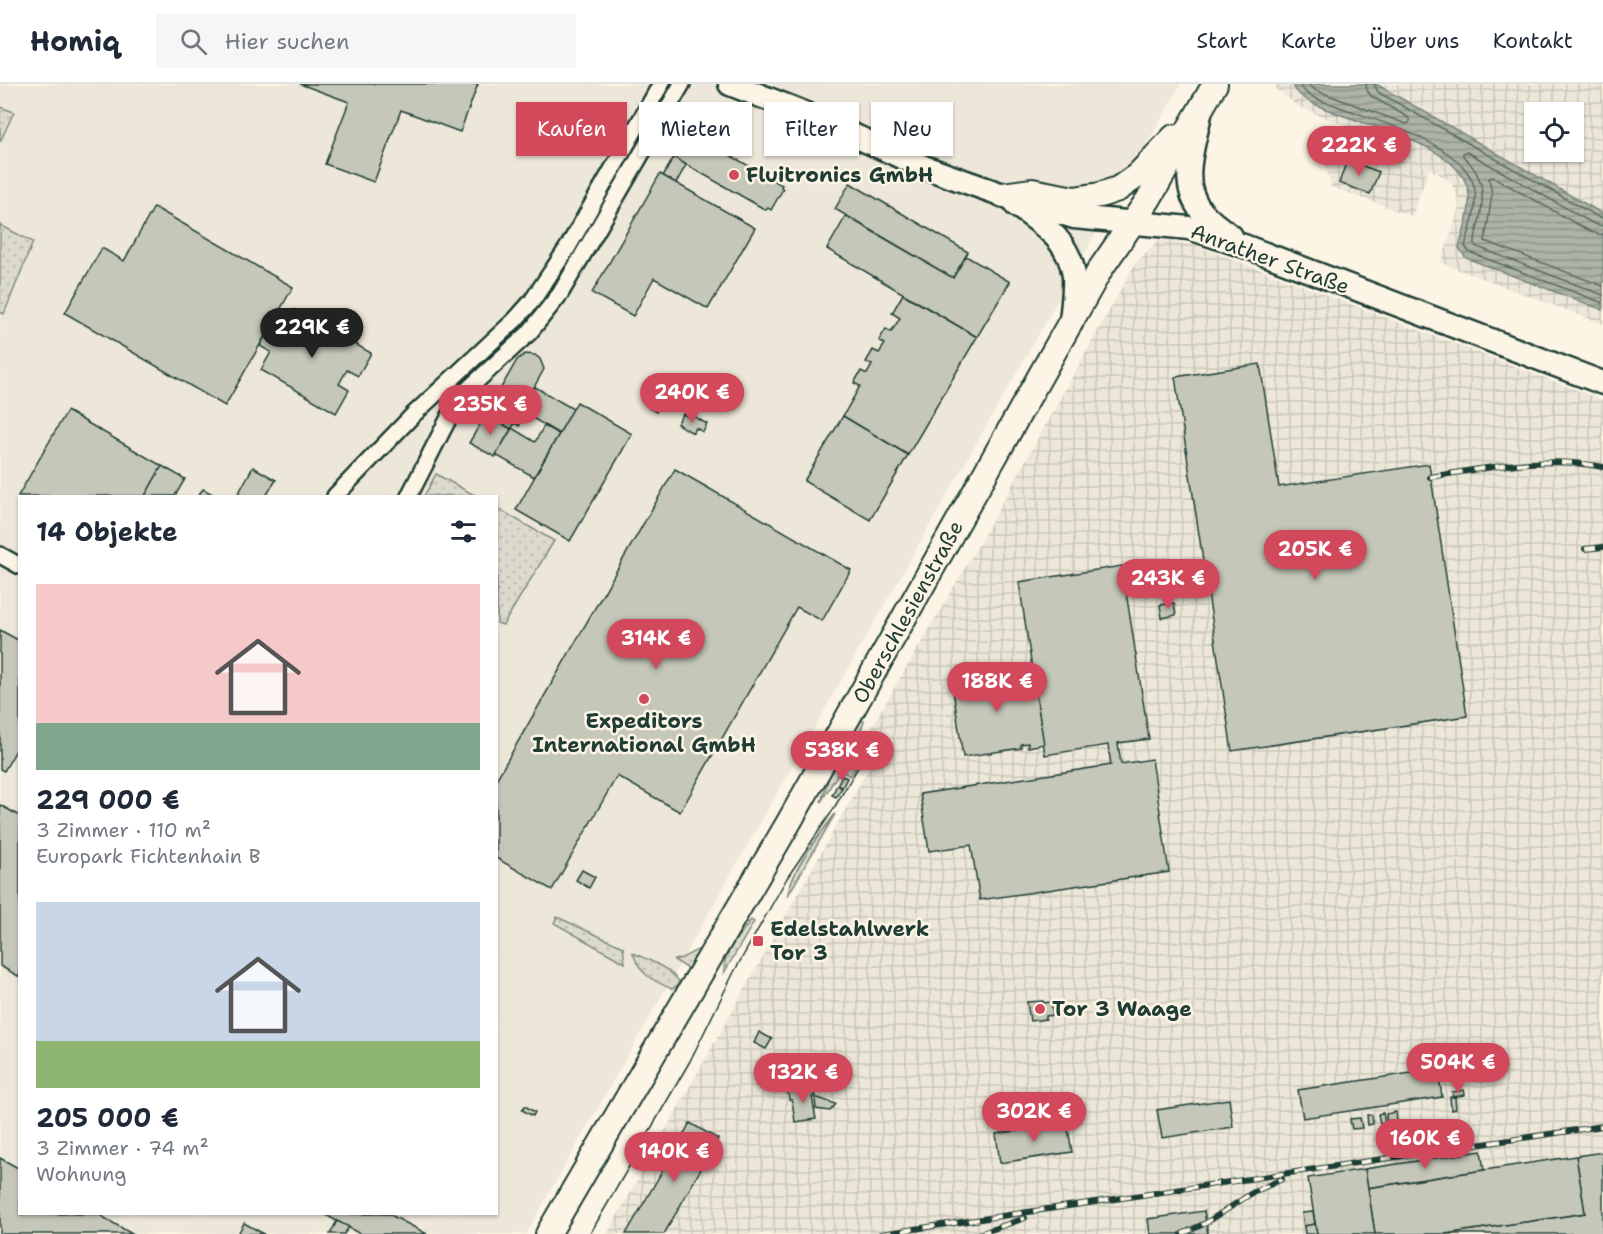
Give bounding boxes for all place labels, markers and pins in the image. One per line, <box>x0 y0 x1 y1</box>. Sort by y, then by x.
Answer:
pin: 222K € <box>1310 126 1408 177</box>
place label: Fluitronics GmbH <box>746 161 933 189</box>
marker: Fluitronics GmbH <box>727 168 741 182</box>
pin: 229K € <box>263 308 361 359</box>
pin: 240K € <box>643 373 741 424</box>
pin: 235K € <box>441 385 539 436</box>
pin: 205K € <box>1266 530 1364 581</box>
pin: 243K € <box>1119 559 1217 610</box>
pin: 314K € <box>607 619 705 670</box>
pin: 188K € <box>948 662 1046 713</box>
marker: Expeditors International GmbH <box>637 692 651 706</box>
place label: Expeditors International GmbH <box>532 707 756 759</box>
pin: 538K € <box>793 731 891 782</box>
place label: Edelstahlwerk Tor 3 <box>770 915 929 967</box>
marker: Edelstahlwerk Tor 3 <box>751 934 765 948</box>
place label: Tor 3 Waage <box>1052 995 1192 1023</box>
marker: Tor 3 Waage <box>1033 1002 1047 1016</box>
pin: 504K € <box>1409 1043 1507 1094</box>
pin: 132K € <box>754 1053 852 1104</box>
pin: 302K € <box>985 1092 1083 1143</box>
pin: 160K € <box>1376 1119 1474 1170</box>
pin: 140K € <box>625 1132 723 1183</box>

